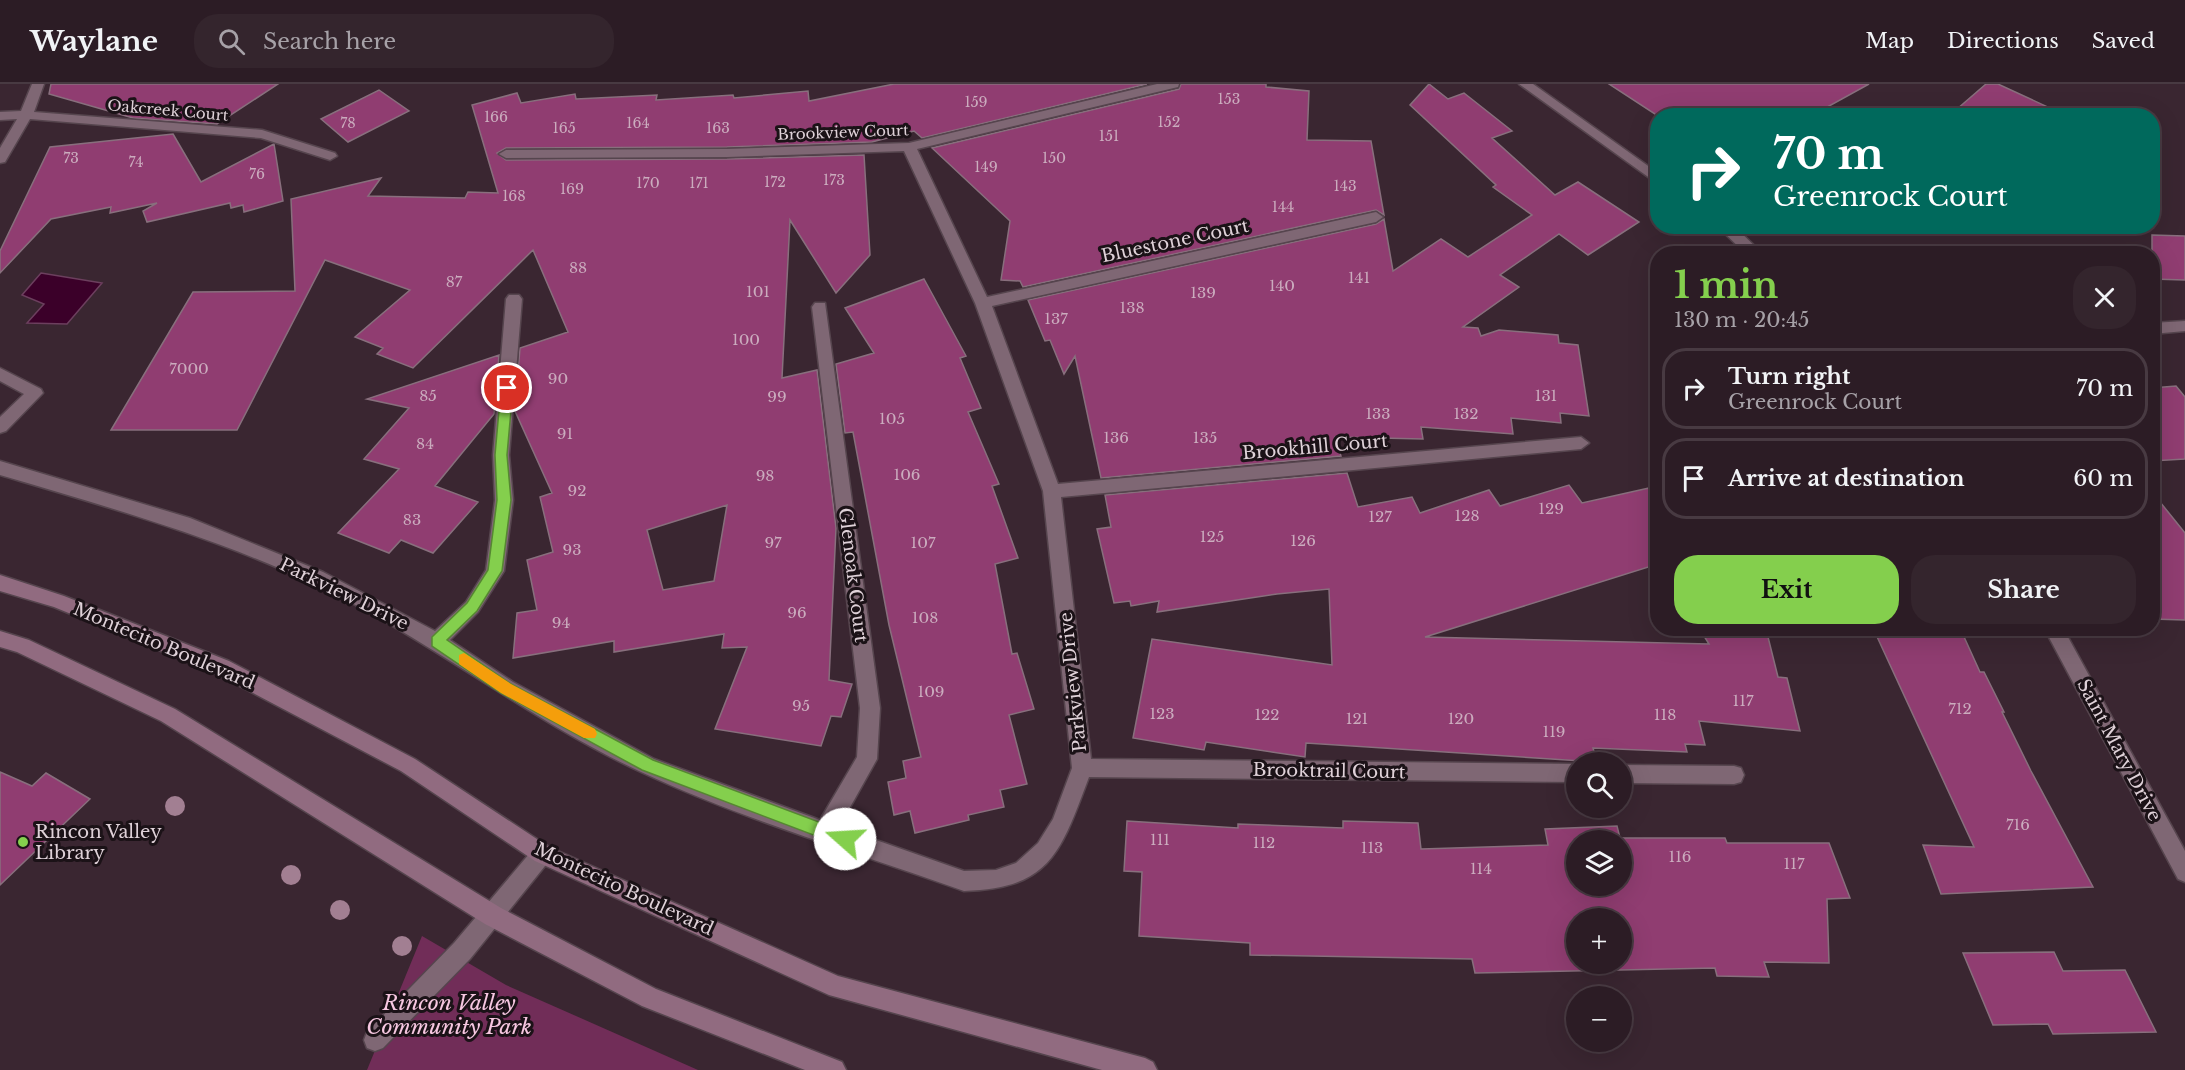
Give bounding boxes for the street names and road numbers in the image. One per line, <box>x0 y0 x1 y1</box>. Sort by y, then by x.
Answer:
street label: Oakcreek Court <box>107 95 230 125</box>
street label: Brookview Court <box>777 120 909 144</box>
street label: Bluestone Court <box>1099 215 1251 267</box>
street label: Brookhill Court <box>1241 430 1389 464</box>
street label: Glenoak Court <box>834 506 872 644</box>
street label: Parkview Drive <box>276 553 412 635</box>
street label: Montecito Boulevard <box>70 598 258 694</box>
street label: Parkview Drive <box>1055 611 1091 753</box>
street label: Saint Mary Drive <box>2072 675 2166 825</box>
street label: Brooktrail Court <box>1252 759 1406 783</box>
street label: Montecito Boulevard <box>531 838 717 940</box>

